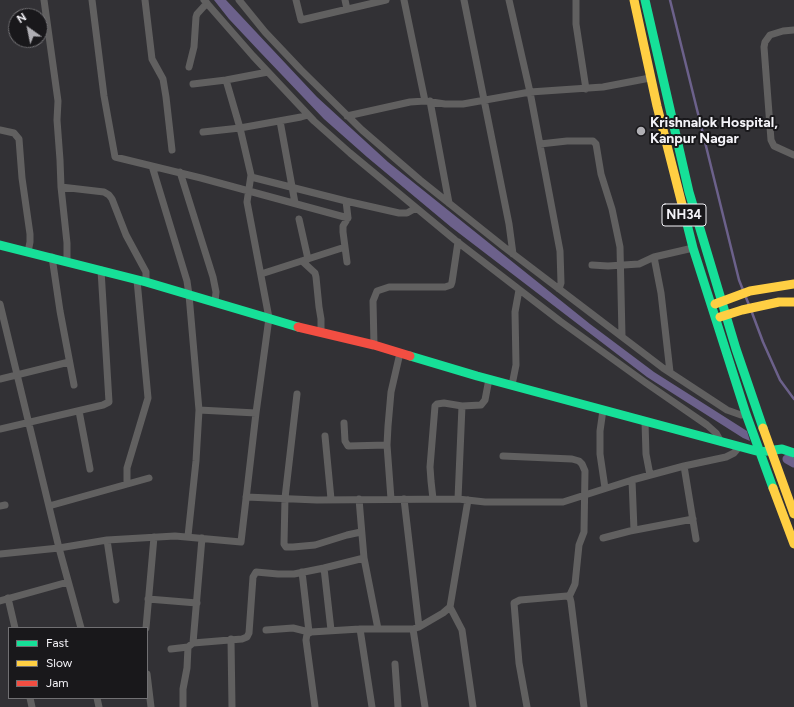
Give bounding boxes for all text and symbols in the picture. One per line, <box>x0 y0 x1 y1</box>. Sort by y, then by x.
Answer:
north arrow <box>8 8 48 48</box>
text: N <box>15 11 29 26</box>
place label: Krishnalok Hospital, Kanpur Nagar <box>650 115 778 148</box>
marker: Krishnalok Hospital, Kanpur Nagar <box>635 125 647 137</box>
road number: NH34 <box>662 204 706 226</box>
legend <box>8 627 148 699</box>
text: Fast <box>46 636 69 650</box>
text: Slow <box>46 656 72 670</box>
text: Jam <box>46 676 69 690</box>

